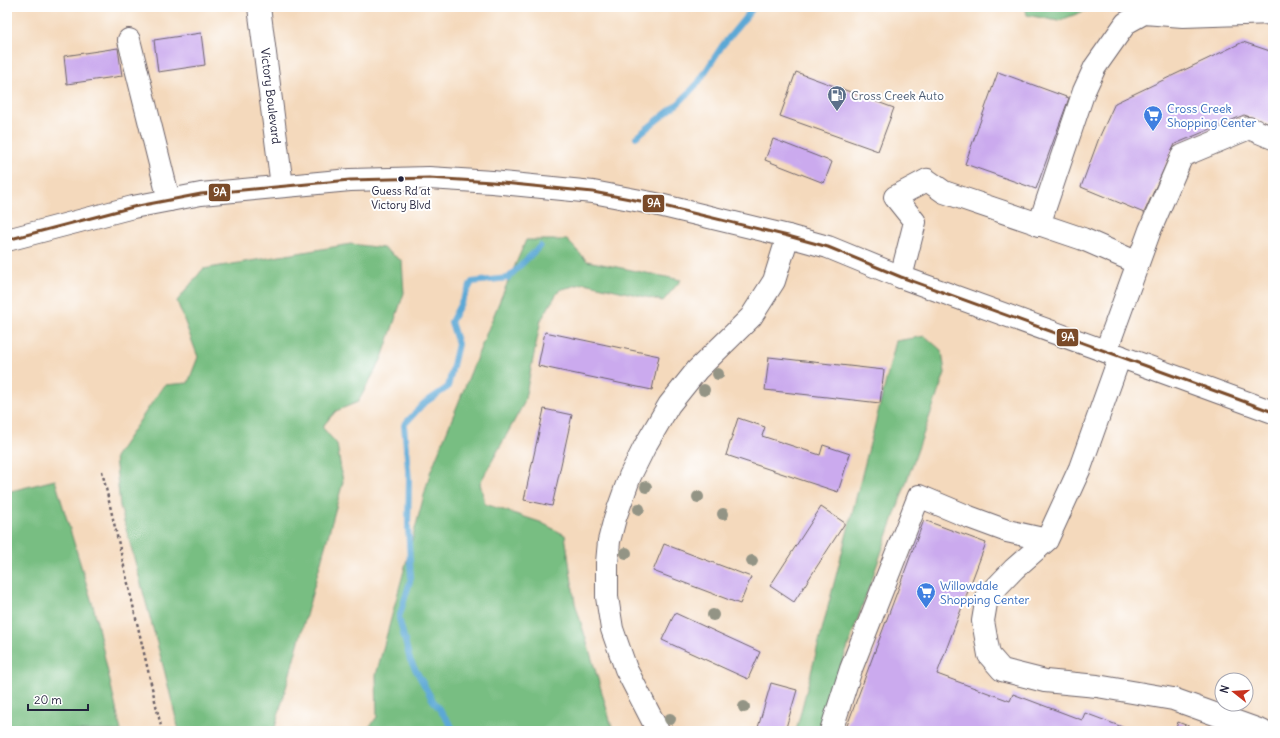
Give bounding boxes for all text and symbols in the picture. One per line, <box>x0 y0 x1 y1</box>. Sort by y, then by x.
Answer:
street label: Victory Boulevard <box>258 47 284 145</box>
fuel station icon: Cross Creek Auto <box>826 84 848 112</box>
place label: Cross Creek Auto <box>851 88 944 103</box>
place label: Cross Creek Shopping Center <box>1167 101 1256 130</box>
supermarket icon: Cross Creek Shopping Center <box>1142 104 1164 132</box>
marker: Guess Rd at Victory Blvd <box>396 174 406 184</box>
line badge: 9A <box>208 183 231 202</box>
place label: Guess Rd at Victory Blvd <box>371 184 431 212</box>
text: 9A <box>213 185 227 199</box>
line badge: 9A <box>642 194 665 213</box>
text: 9A <box>647 196 661 210</box>
line badge: 9A <box>1056 328 1079 347</box>
text: 9A <box>1061 330 1075 344</box>
place label: Willowdale Shopping Center <box>940 578 1029 607</box>
supermarket icon: Willowdale Shopping Center <box>915 581 937 609</box>
north arrow <box>1214 672 1254 712</box>
text: N <box>1217 683 1232 695</box>
scale bar <box>28 686 88 712</box>
text: 20 m <box>34 692 62 707</box>

